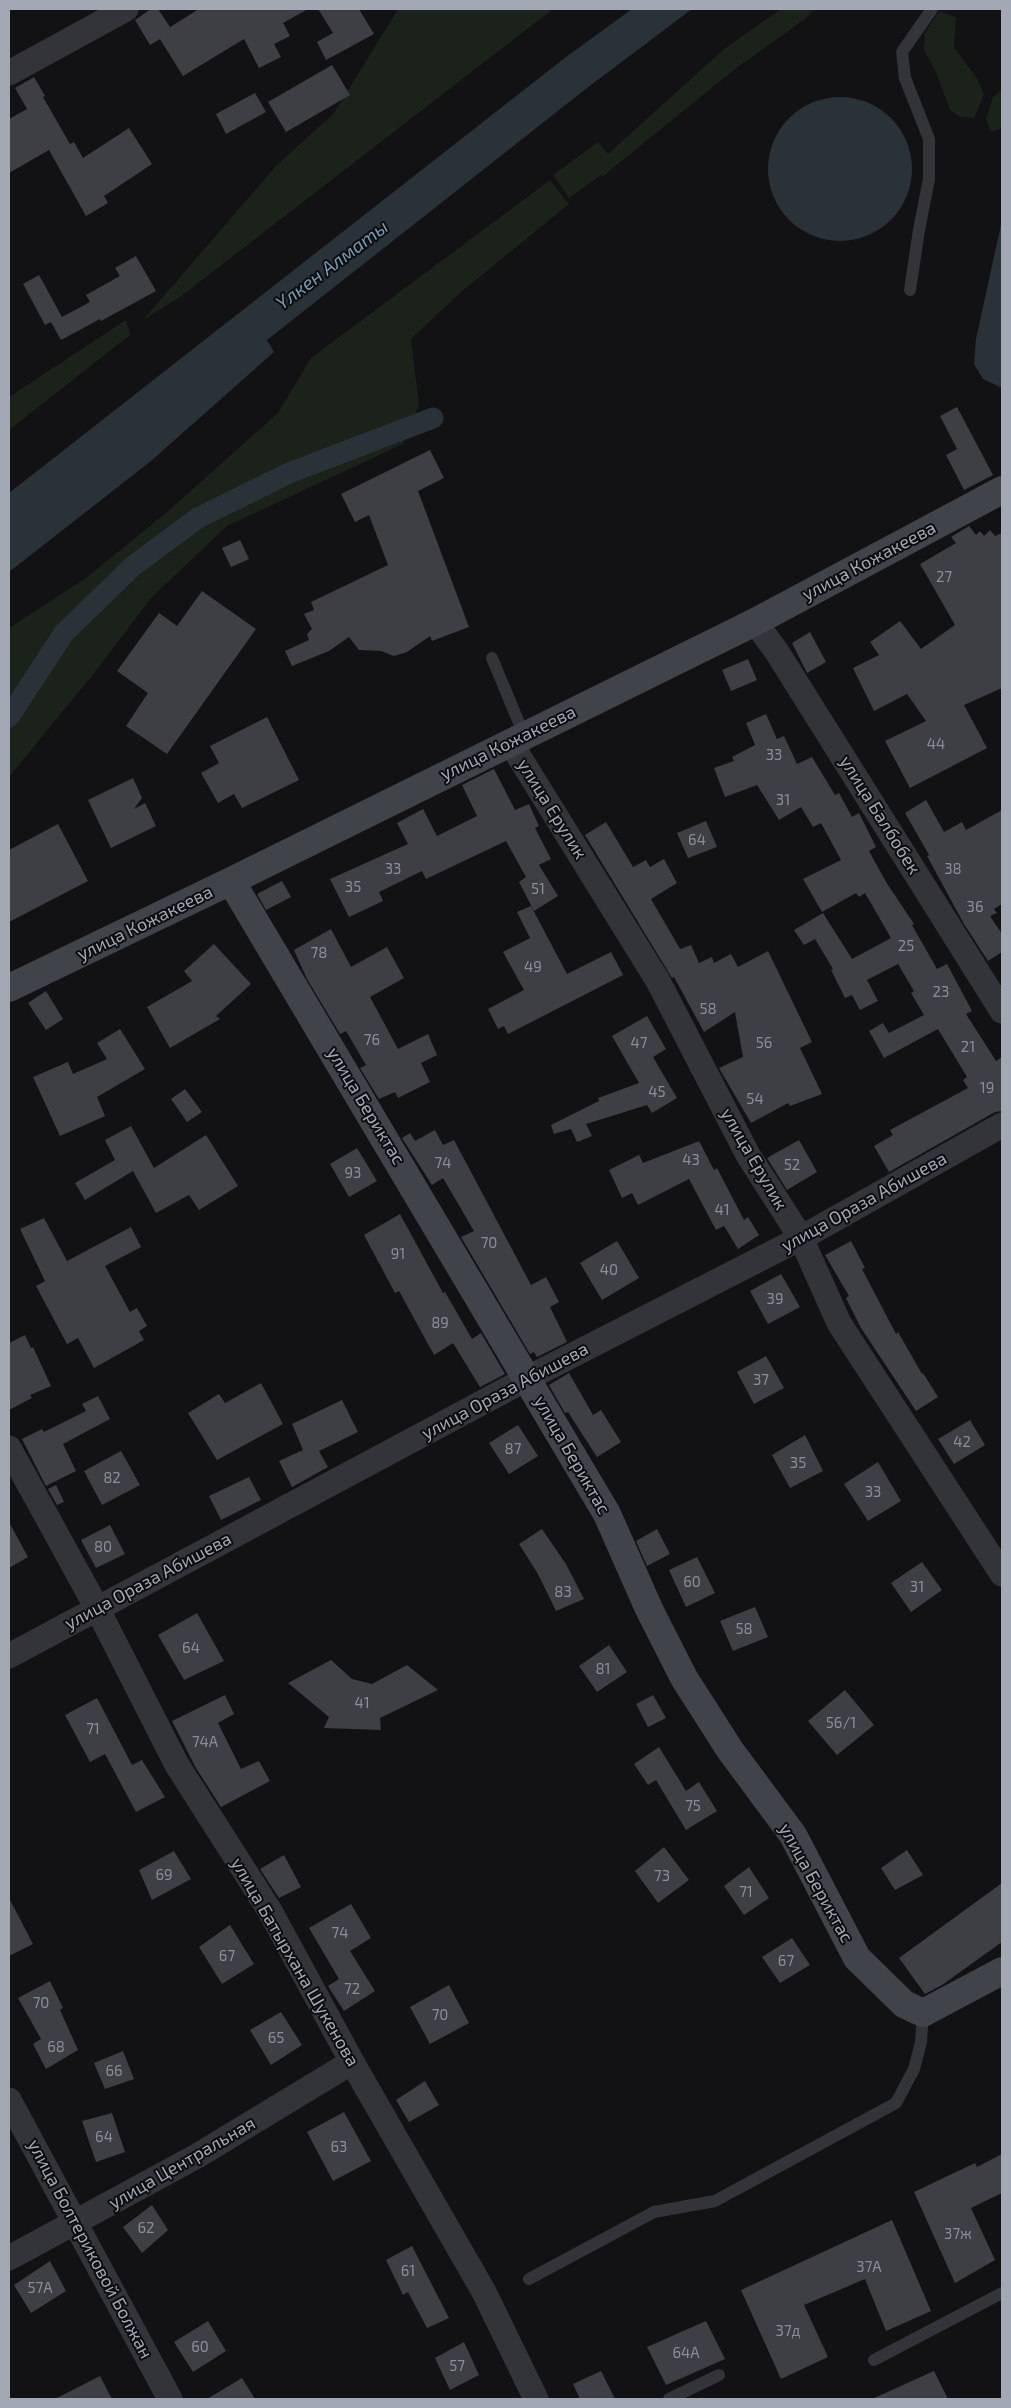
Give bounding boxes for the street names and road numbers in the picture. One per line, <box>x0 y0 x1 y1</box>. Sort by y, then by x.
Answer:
street label: улица Кожакеева <box>798 517 940 605</box>
street label: улица Кожакеева <box>437 701 579 785</box>
street label: улица Балбобек <box>835 752 925 878</box>
street label: улица Ерулик <box>513 755 591 863</box>
street label: улица Кожакеева <box>74 881 216 965</box>
street label: улица Бериктас <box>322 1043 410 1169</box>
street label: улица Ерулик <box>716 1104 792 1214</box>
street label: улица Ораза Абишева <box>777 1148 951 1256</box>
street label: улица Ораза Абишева <box>418 1338 592 1444</box>
street label: улица Бериктас <box>529 1392 615 1518</box>
street label: улица Ораза Абишева <box>61 1528 235 1634</box>
street label: улица Бериктас <box>774 1820 858 1946</box>
street label: улица Батырхана Шукенова <box>226 1854 364 2070</box>
street label: улица Центральная <box>105 2112 259 2214</box>
street label: улица Болтериковой Болжан <box>23 2136 157 2362</box>

